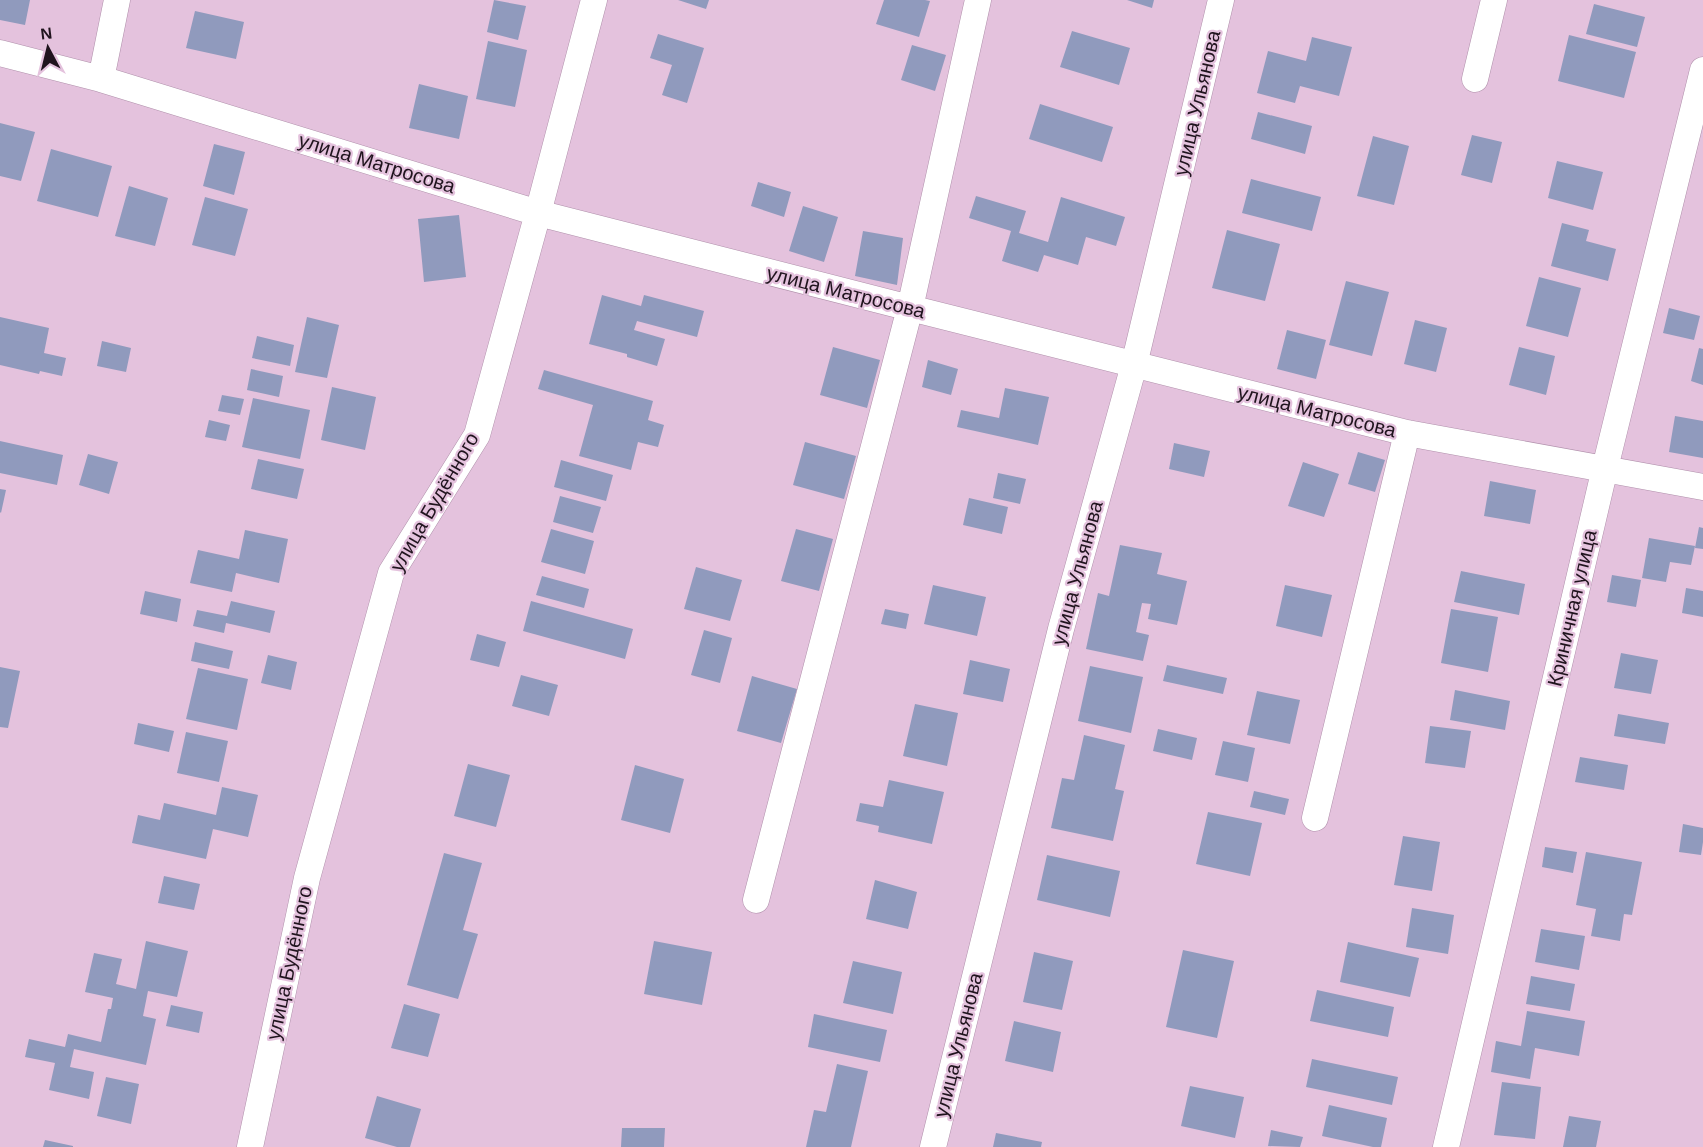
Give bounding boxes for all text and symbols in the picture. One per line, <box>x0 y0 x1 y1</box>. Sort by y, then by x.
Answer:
north arrow <box>18 18 78 78</box>
text: N <box>39 24 53 43</box>
street label: улица Ульянова <box>1170 27 1225 178</box>
street label: улица Матросова <box>296 129 459 198</box>
street label: улица Матросова <box>765 262 928 323</box>
street label: улица Матросова <box>1236 381 1399 442</box>
street label: улица Будённого <box>385 429 483 575</box>
street label: улица Ульянова <box>1047 498 1107 648</box>
street label: Криничная улица <box>1543 527 1601 688</box>
street label: улица Будённого <box>262 884 316 1042</box>
street label: улица Ульянова <box>929 969 987 1120</box>

